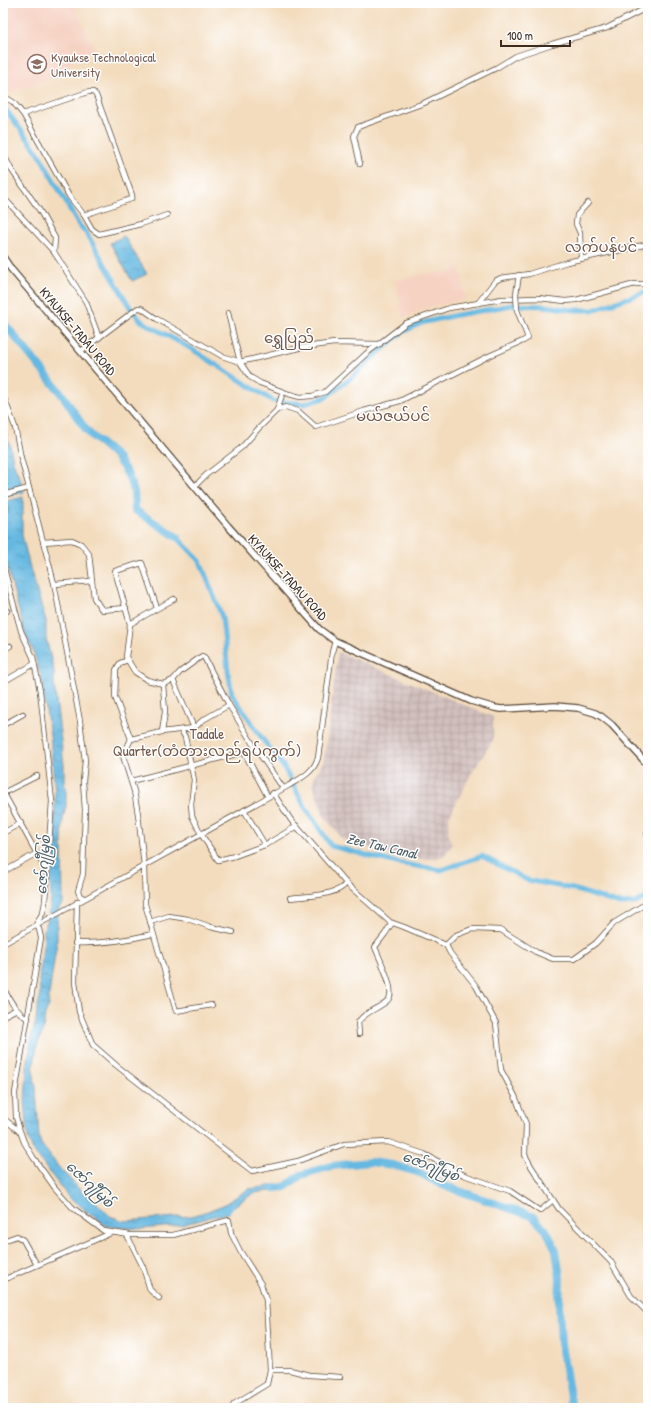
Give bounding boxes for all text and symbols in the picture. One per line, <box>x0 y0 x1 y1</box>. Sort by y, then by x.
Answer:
scale bar <box>501 22 570 48</box>
text: 100 m <box>507 27 533 44</box>
place label: Kyaukse Technological University <box>51 48 157 81</box>
school or university icon: Kyaukse Technological University <box>26 53 48 75</box>
district label: လက်ပန်ပင် <box>565 236 637 259</box>
street label: KYAUKSE-TADAU ROAD <box>36 283 121 380</box>
district label: ရွှေပြည် <box>264 327 314 350</box>
district label: မယ်ဇယ်ပင် <box>356 405 430 426</box>
street label: KYAUKSE-TADAU ROAD <box>244 530 332 625</box>
district label: Tadale Quarter(တံတားလည်ရပ်ကွက်) <box>113 723 301 763</box>
water label: Zee Taw Canal <box>345 828 421 863</box>
water label: ဇော်ဂျီမြစ် <box>31 833 57 896</box>
water label: ဇော်ဂျီမြစ် <box>399 1146 464 1188</box>
water label: ဇော်ဂျီမြစ် <box>60 1156 120 1214</box>

